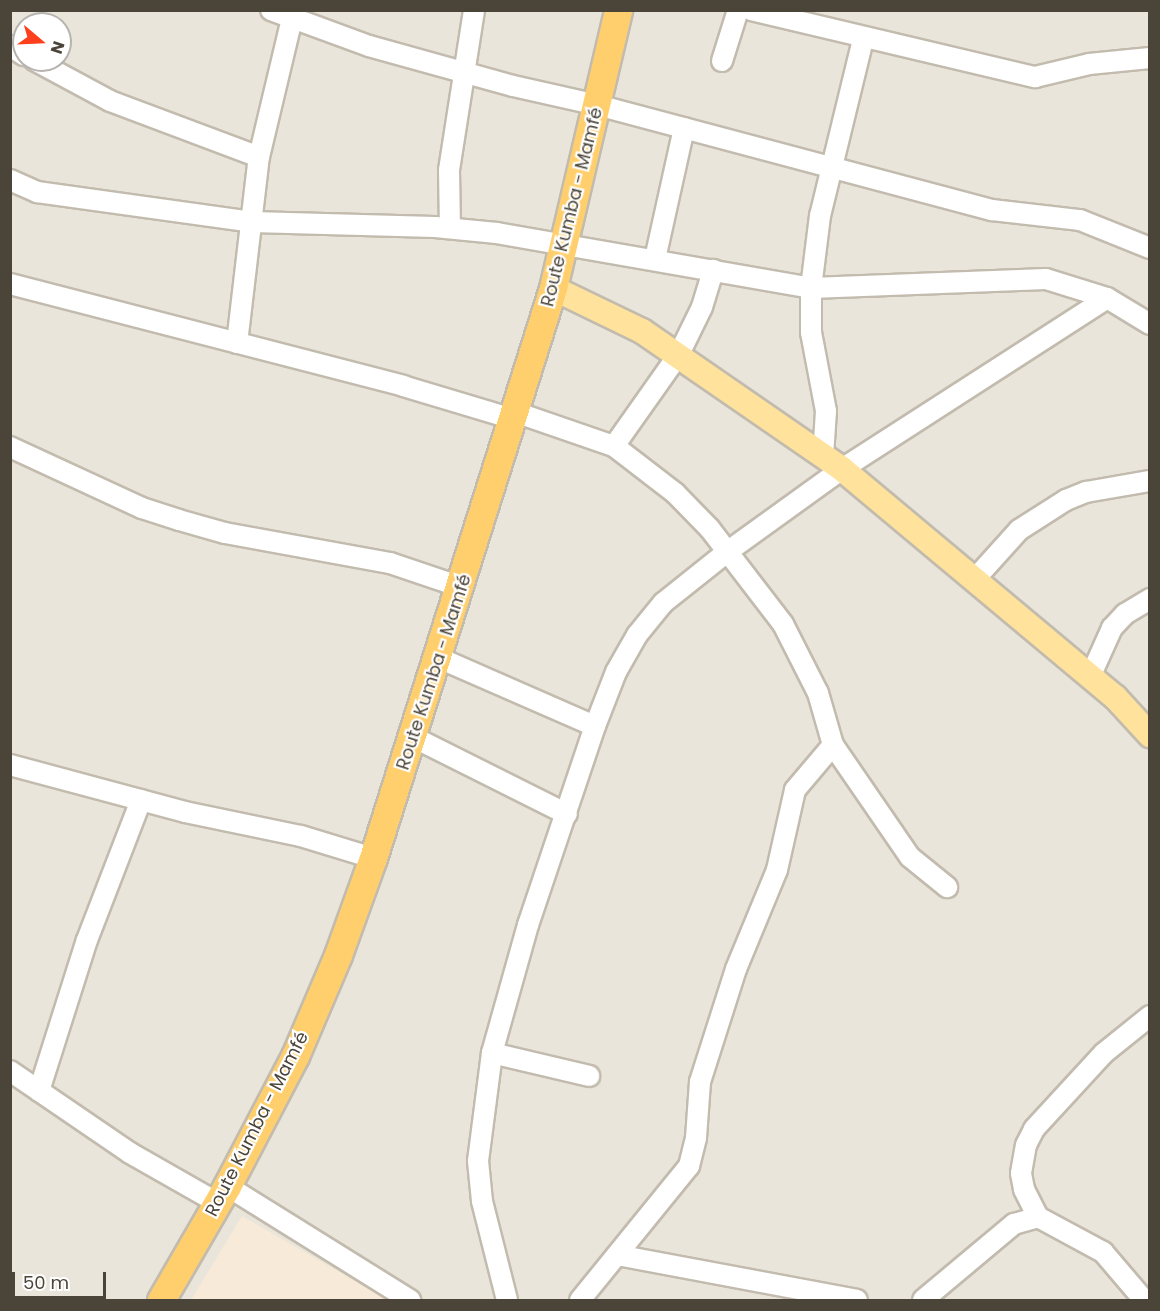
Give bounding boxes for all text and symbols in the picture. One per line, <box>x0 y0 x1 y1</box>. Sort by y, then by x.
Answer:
north arrow <box>12 12 72 72</box>
text: N <box>45 38 70 57</box>
street label: Route Kumba - Mamfé <box>537 105 607 309</box>
street label: Route Kumba - Mamfé <box>392 571 476 773</box>
street label: Route Kumba - Mamfé <box>201 1028 313 1220</box>
scale bar <box>15 1260 110 1298</box>
text: 50 m <box>23 1270 69 1295</box>

